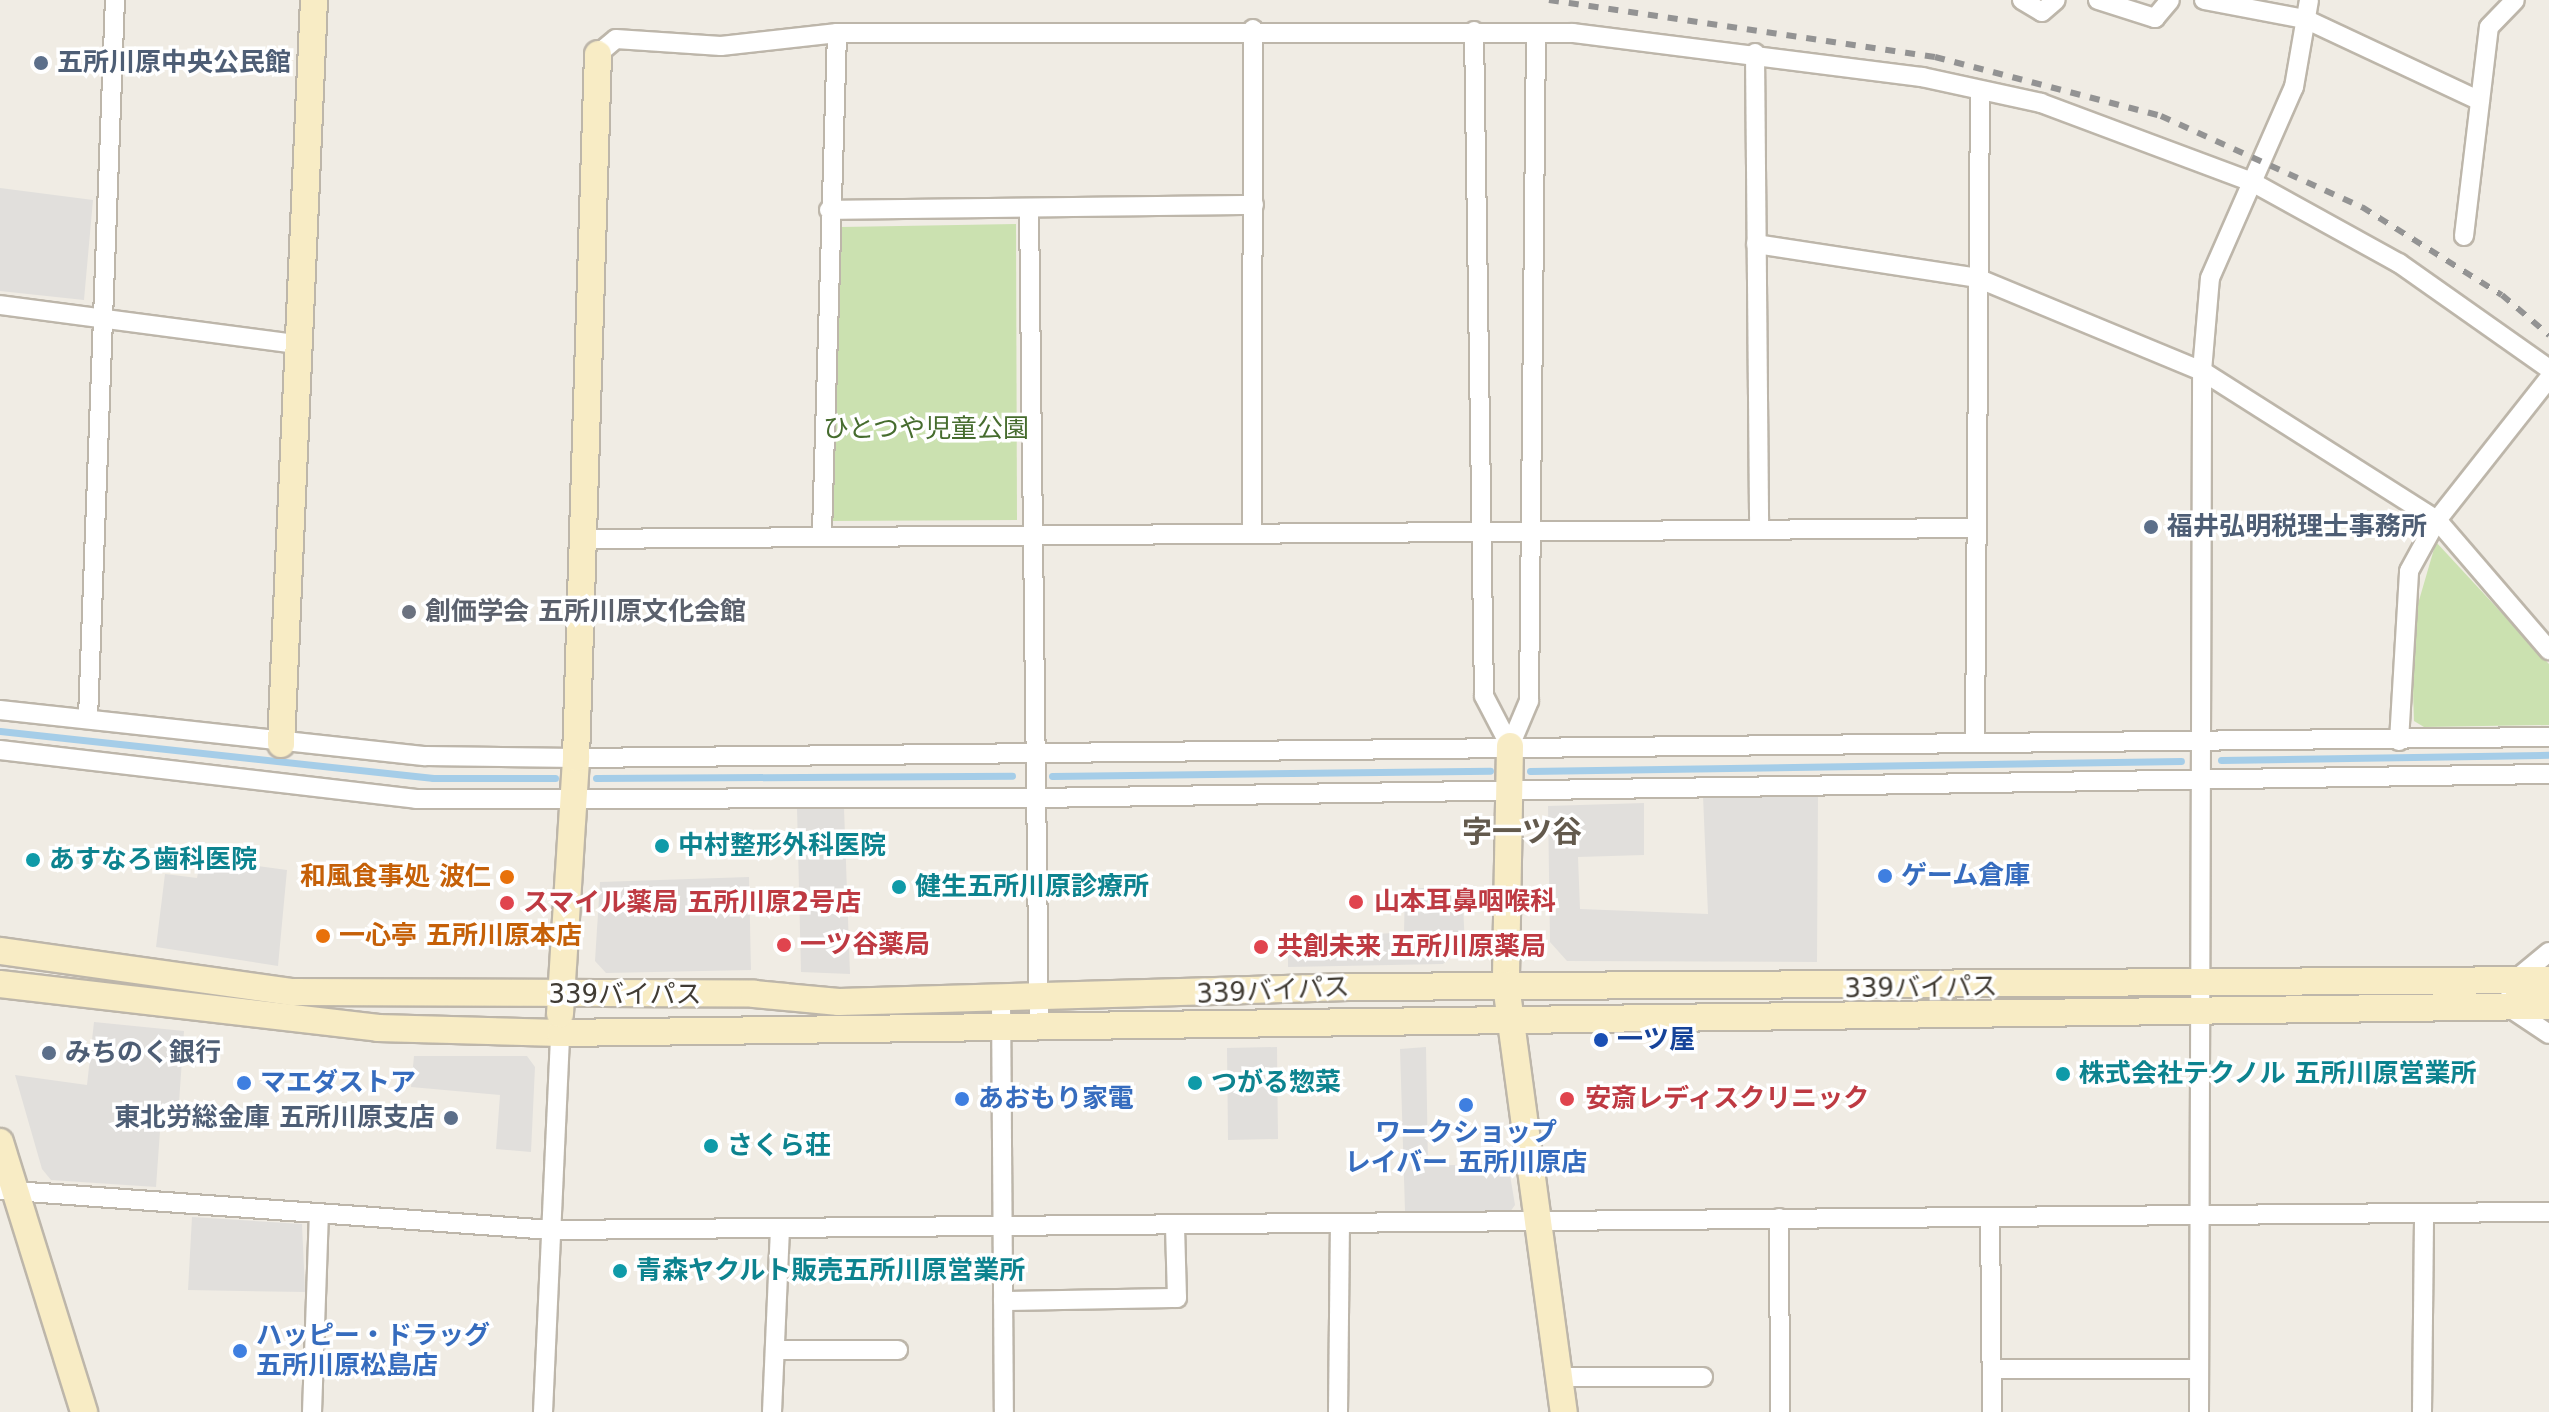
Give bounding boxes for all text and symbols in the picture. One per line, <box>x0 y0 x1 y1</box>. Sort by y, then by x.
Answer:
place label: 五所川原中央公民館 <box>57 47 291 79</box>
marker: 五所川原中央公民館 <box>32 54 50 72</box>
park label: ひとつや児童公園 <box>822 413 1030 445</box>
place label: 福井弘明税理士事務所 <box>2167 511 2427 543</box>
marker: 福井弘明税理士事務所 <box>2142 518 2160 536</box>
place label: 創価学会 五所川原文化会館 <box>425 596 746 628</box>
marker: 創価学会 五所川原文化会館 <box>400 603 418 621</box>
district label: 字一ツ谷 <box>1462 814 1582 850</box>
place label: 中村整形外科医院 <box>678 830 886 862</box>
marker: 中村整形外科医院 <box>653 837 671 855</box>
place label: あすなろ歯科医院 <box>49 844 257 876</box>
marker: あすなろ歯科医院 <box>24 851 42 869</box>
place label: ゲーム倉庫 <box>1901 860 2031 892</box>
place label: 和風食事処 波仁 <box>300 861 491 893</box>
marker: ゲーム倉庫 <box>1876 867 1894 885</box>
marker: 和風食事処 波仁 <box>498 868 516 886</box>
place label: 健生五所川原診療所 <box>915 871 1149 903</box>
marker: 健生五所川原診療所 <box>890 878 908 896</box>
place label: 山本耳鼻咽喉科 <box>1374 886 1556 918</box>
place label: スマイル薬局 五所川原2号店 <box>523 887 862 919</box>
marker: 山本耳鼻咽喉科 <box>1345 891 1367 913</box>
marker: スマイル薬局 五所川原2号店 <box>498 894 516 912</box>
place label: 一心亭 五所川原本店 <box>339 920 582 952</box>
marker: 一心亭 五所川原本店 <box>314 927 332 945</box>
place label: 一ツ谷薬局 <box>800 929 930 961</box>
place label: 共創未来 五所川原薬局 <box>1277 931 1546 963</box>
marker: 一ツ谷薬局 <box>775 936 793 954</box>
marker: 共創未来 五所川原薬局 <box>1252 938 1270 956</box>
street label: 339バイパス <box>1195 971 1351 1011</box>
street label: 339バイパス <box>1844 971 1998 1005</box>
street label: 339バイパス <box>548 979 702 1011</box>
place label: 一ツ屋 <box>1617 1024 1695 1056</box>
marker: 一ツ屋 <box>1592 1031 1610 1049</box>
place label: みちのく銀行 <box>65 1037 221 1069</box>
marker: みちのく銀行 <box>40 1044 58 1062</box>
place label: 株式会社テクノル 五所川原営業所 <box>2079 1058 2478 1090</box>
marker: 株式会社テクノル 五所川原営業所 <box>2054 1065 2072 1083</box>
place label: マエダストア <box>260 1067 416 1099</box>
place label: つがる惣菜 <box>1211 1067 1341 1099</box>
marker: マエダストア <box>235 1074 253 1092</box>
marker: つがる惣菜 <box>1186 1074 1204 1092</box>
place label: あおもり家電 <box>978 1083 1134 1115</box>
place label: 安斎レディスクリニック <box>1585 1083 1871 1115</box>
marker: 安斎レディスクリニック <box>1556 1088 1578 1110</box>
marker: あおもり家電 <box>953 1090 971 1108</box>
marker: ワークショップ レイバー 五所川原店 <box>1457 1096 1475 1114</box>
place label: 東北労総金庫 五所川原支店 <box>114 1102 435 1134</box>
marker: 東北労総金庫 五所川原支店 <box>442 1109 460 1127</box>
place label: ワークショップ レイバー 五所川原店 <box>1344 1117 1588 1178</box>
place label: さくら荘 <box>727 1130 831 1162</box>
marker: さくら荘 <box>702 1137 720 1155</box>
place label: 青森ヤクルト販売五所川原営業所 <box>636 1255 1026 1287</box>
marker: 青森ヤクルト販売五所川原営業所 <box>611 1262 629 1280</box>
place label: ハッピー・ドラッグ 五所川原松島店 <box>256 1320 490 1382</box>
marker: ハッピー・ドラッグ 五所川原松島店 <box>231 1342 249 1360</box>

